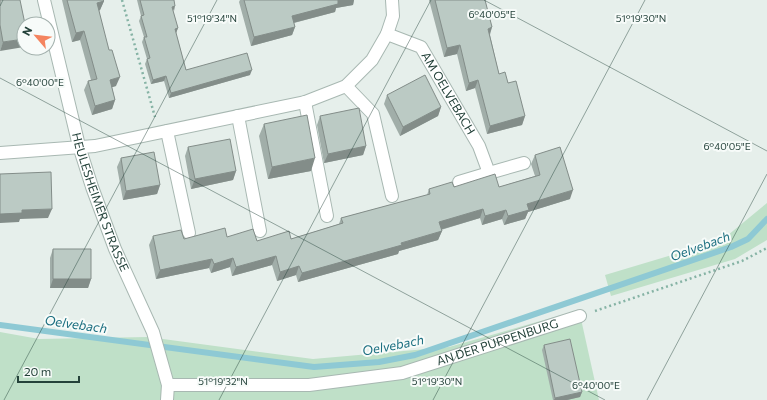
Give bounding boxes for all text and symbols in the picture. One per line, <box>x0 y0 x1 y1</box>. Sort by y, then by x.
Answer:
text: 6°40'05"E <box>468 8 516 20</box>
text: 51°19'34"N <box>187 12 237 24</box>
text: 51°19'30"N <box>616 12 666 24</box>
north arrow <box>16 16 56 56</box>
text: N <box>19 24 34 38</box>
street label: AM OELVEBACH <box>419 49 479 136</box>
text: 6°40'00"E <box>16 76 64 88</box>
street label: HEULESHEIMER STRASSE <box>70 131 132 273</box>
text: 6°40'05"E <box>703 140 751 152</box>
water label: Oelvebach <box>668 228 732 264</box>
water label: Oelvebach <box>44 312 108 336</box>
street label: AN DER PUPPENBURG <box>435 315 560 367</box>
water label: Oelvebach <box>361 331 425 359</box>
scale bar <box>18 358 79 384</box>
text: 20 m <box>24 364 51 378</box>
text: 51°19'32"N <box>198 375 248 387</box>
text: 51°19'30"N <box>412 375 462 387</box>
text: 6°40'00"E <box>572 379 620 391</box>

